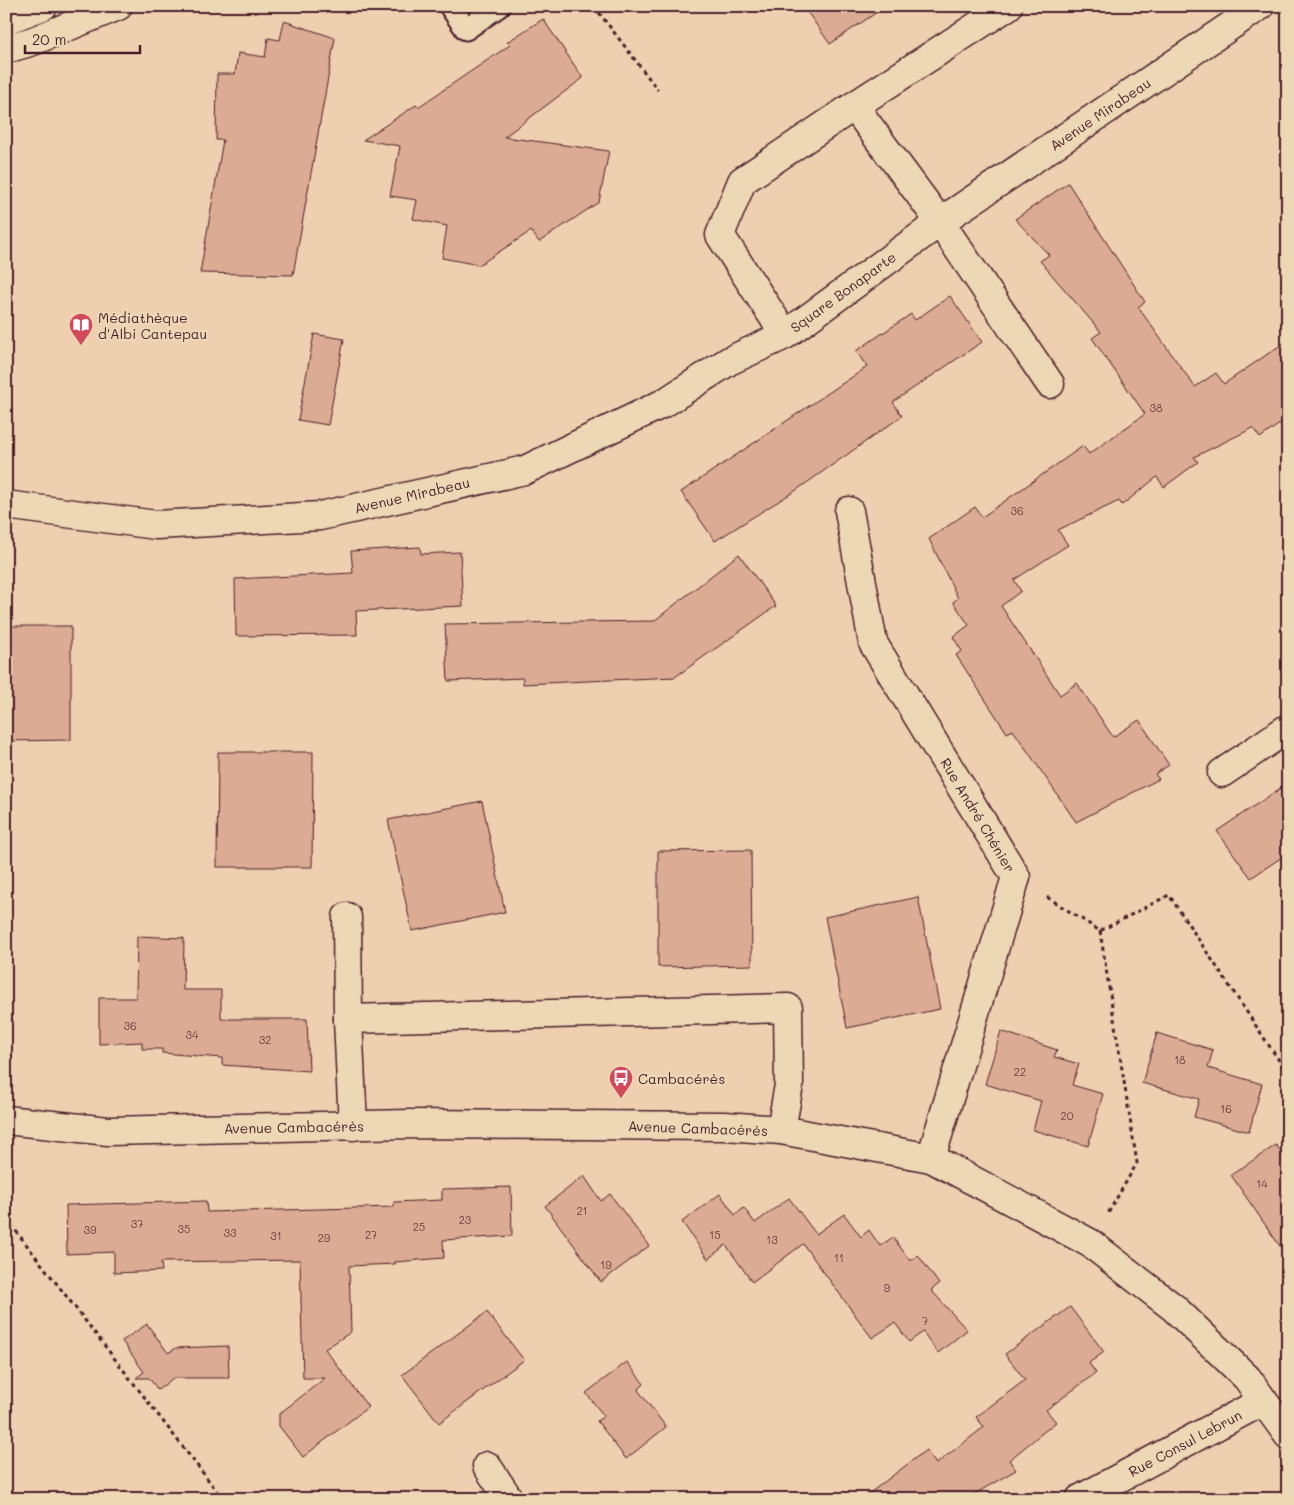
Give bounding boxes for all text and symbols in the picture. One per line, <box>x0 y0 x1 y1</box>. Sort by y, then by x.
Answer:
scale bar <box>25 22 140 54</box>
text: 20 m <box>32 29 66 49</box>
street label: Avenue Mirabeau <box>1046 73 1154 155</box>
street label: Square Bonaparte <box>786 247 900 337</box>
place label: Médiathèque d'Albi Cantepau <box>98 308 207 343</box>
library icon: Médiathèque d'Albi Cantepau <box>68 312 94 346</box>
house number: 38 <box>1149 400 1163 415</box>
street label: Avenue Mirabeau <box>352 472 472 518</box>
house number: 36 <box>1010 503 1024 518</box>
street label: Rue André Chénier <box>936 754 1020 876</box>
house number: 36 <box>123 1018 137 1033</box>
house number: 34 <box>186 1027 199 1042</box>
house number: 32 <box>259 1032 271 1047</box>
house number: 18 <box>1174 1052 1186 1067</box>
house number: 22 <box>1014 1064 1026 1079</box>
bus stop icon: Cambacérès <box>608 1065 634 1099</box>
place label: Cambacérès <box>638 1069 725 1088</box>
house number: 16 <box>1220 1101 1232 1116</box>
house number: 20 <box>1061 1108 1074 1123</box>
street label: Avenue Cambacérès <box>224 1116 364 1138</box>
street label: Avenue Cambacérès <box>628 1116 768 1140</box>
house number: 14 <box>1256 1176 1268 1191</box>
house number: 21 <box>576 1203 588 1218</box>
house number: 23 <box>459 1212 472 1227</box>
house number: 37 <box>131 1216 143 1231</box>
house number: 25 <box>413 1219 425 1234</box>
house number: 35 <box>178 1221 190 1236</box>
house number: 39 <box>84 1222 97 1237</box>
house number: 33 <box>224 1225 237 1240</box>
house number: 27 <box>365 1227 377 1242</box>
house number: 15 <box>709 1227 721 1242</box>
house number: 31 <box>270 1228 282 1243</box>
house number: 29 <box>318 1230 331 1245</box>
house number: 13 <box>766 1232 778 1247</box>
house number: 11 <box>834 1250 844 1265</box>
house number: 19 <box>600 1257 612 1272</box>
house number: 9 <box>884 1280 891 1295</box>
house number: 7 <box>922 1313 928 1328</box>
street label: Rue Consul Lebrun <box>1125 1405 1245 1481</box>

